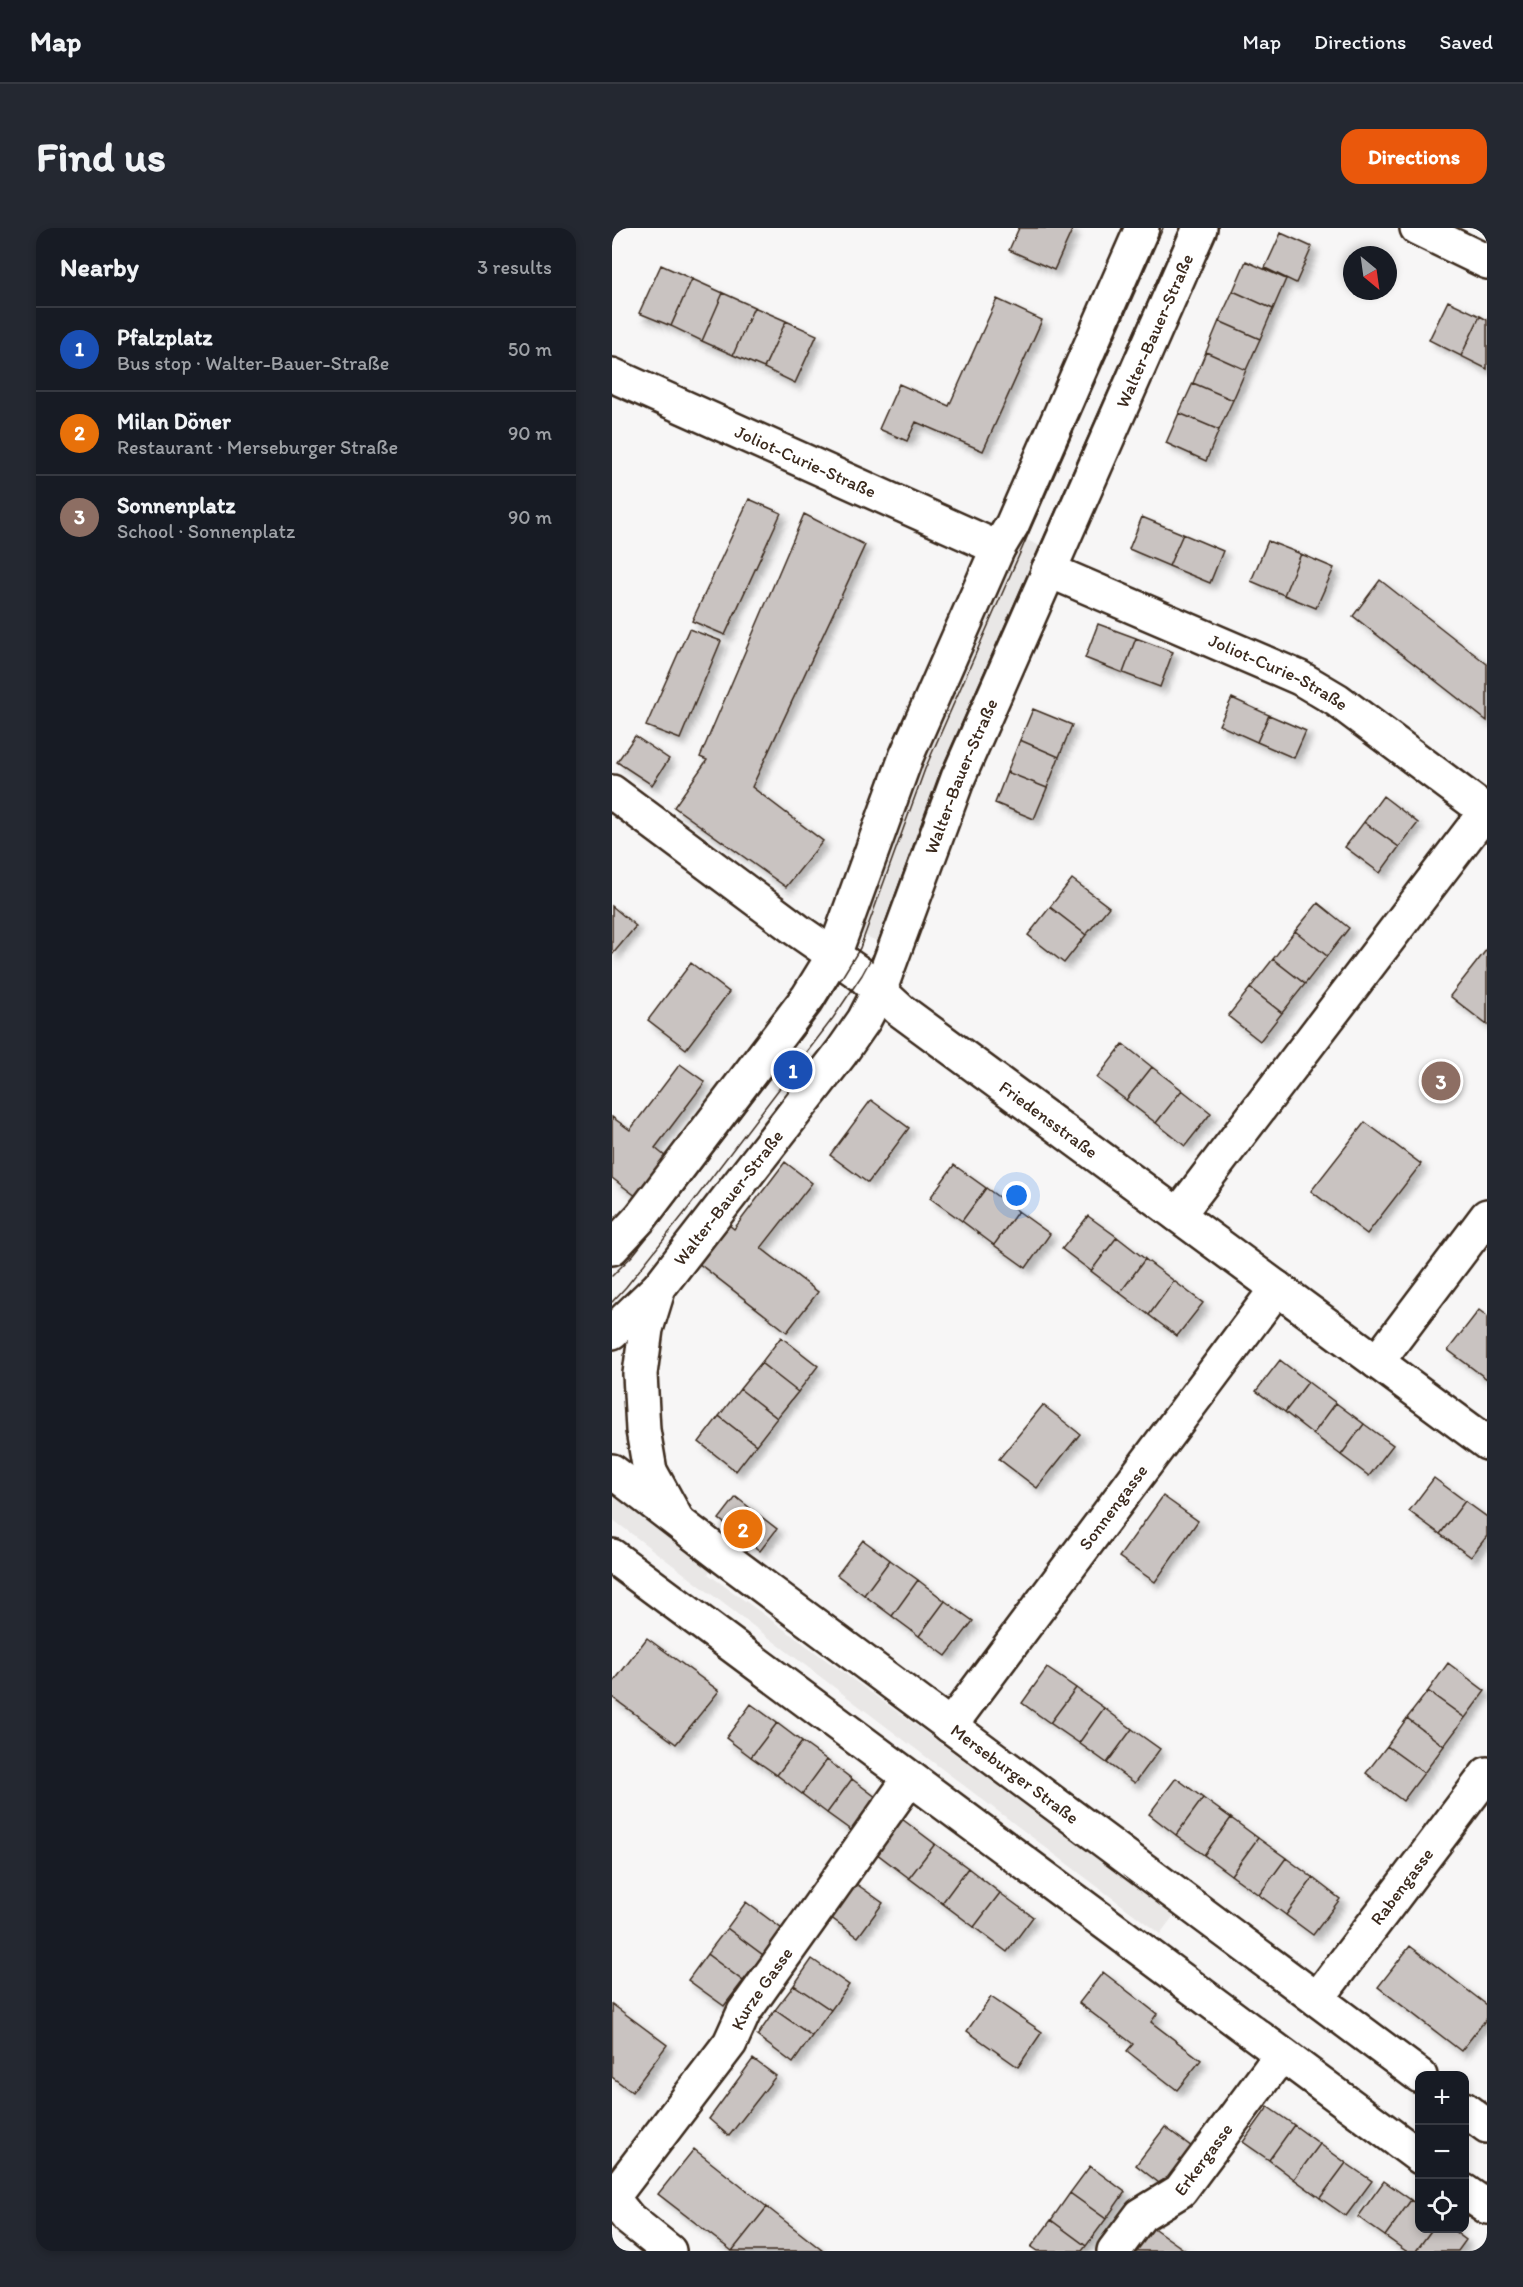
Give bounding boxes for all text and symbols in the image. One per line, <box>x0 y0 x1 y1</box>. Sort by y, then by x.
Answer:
text: Map <box>30 24 81 58</box>
text: Map <box>1243 29 1281 54</box>
text: Directions <box>1314 29 1406 54</box>
text: Saved <box>1439 29 1493 54</box>
button: Directions <box>1341 129 1487 184</box>
text: Find us <box>36 131 166 182</box>
north arrow <box>1343 246 1397 300</box>
text: Nearby <box>60 251 139 283</box>
street label: Walter-Bauer-Straße <box>1111 251 1198 411</box>
text: 3 results <box>477 255 552 279</box>
text: Pfalzplatz <box>117 324 212 351</box>
text: 1 <box>75 337 84 361</box>
text: 50 m <box>508 337 552 361</box>
text: Bus stop · Walter-Bauer-Straße <box>117 351 389 375</box>
text: Milan Döner <box>117 408 231 435</box>
text: 2 <box>74 421 85 445</box>
text: 90 m <box>508 421 552 445</box>
street label: Joliot-Curie-Straße <box>731 421 879 503</box>
text: Restaurant · Merseburger Straße <box>117 435 398 459</box>
text: Sonnenplatz <box>117 492 235 519</box>
text: 3 <box>74 505 85 529</box>
text: 90 m <box>508 505 552 529</box>
text: School · Sonnenplatz <box>117 519 295 543</box>
street label: Joliot-Curie-Straße <box>1205 629 1352 715</box>
street label: Walter-Bauer-Straße <box>920 695 1002 857</box>
pin: 1 <box>774 1048 813 1092</box>
pin: 3 <box>1422 1058 1460 1104</box>
street label: Friedensstraße <box>995 1076 1102 1163</box>
street label: Walter-Bauer-Straße <box>669 1126 788 1270</box>
your location <box>1002 1181 1031 1210</box>
street label: Sonnengasse <box>1074 1460 1152 1554</box>
pin: 2 <box>724 1506 762 1552</box>
street label: Merseburger Straße <box>946 1719 1083 1829</box>
street label: Rabengasse <box>1366 1844 1438 1929</box>
street label: Kurze Gasse <box>726 1943 798 2034</box>
map controls <box>1415 2071 1469 2233</box>
button: + <box>1415 2071 1469 2125</box>
street label: Erkergasse <box>1169 2119 1237 2200</box>
button: − <box>1415 2125 1469 2179</box>
button: locate <box>1415 2179 1469 2233</box>

